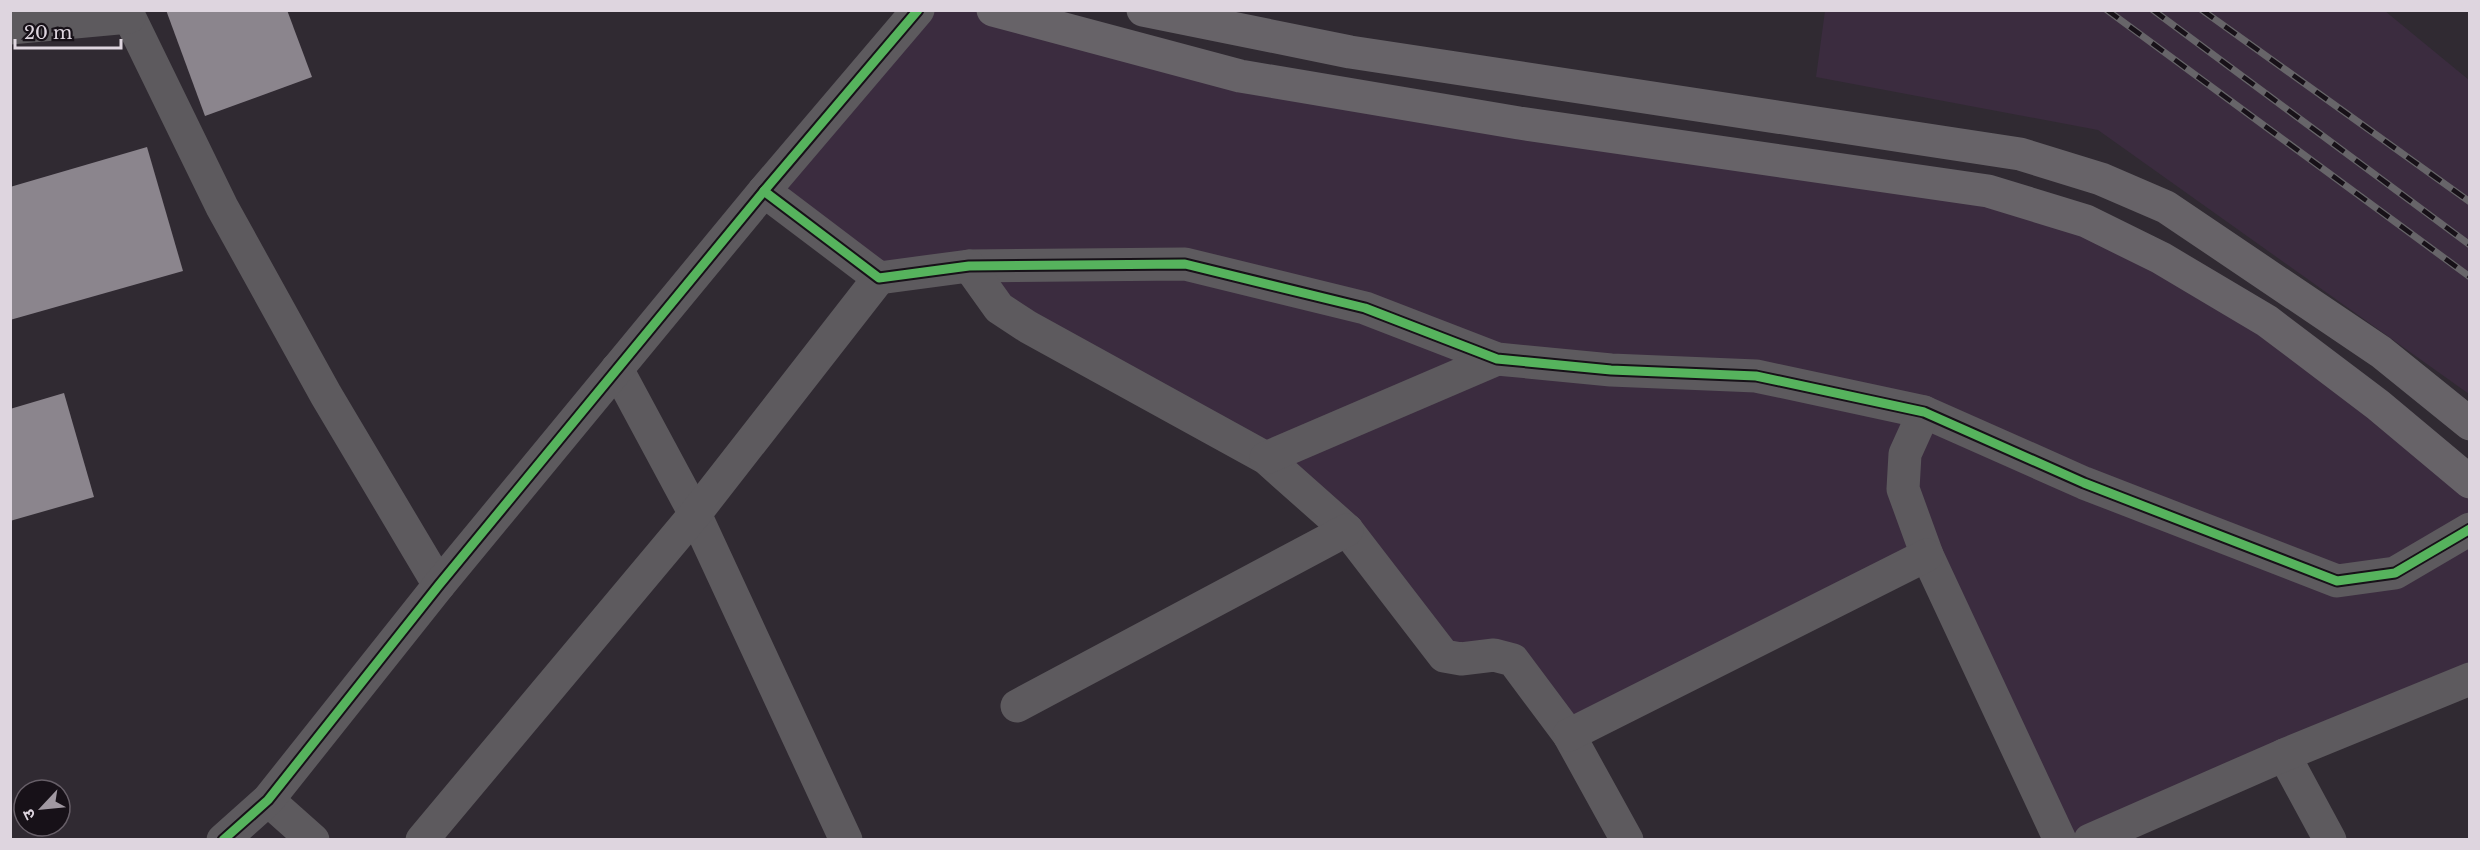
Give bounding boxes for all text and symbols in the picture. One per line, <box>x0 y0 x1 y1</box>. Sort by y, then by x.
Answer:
scale bar <box>15 12 122 50</box>
text: 20 m <box>24 22 72 44</box>
north arrow <box>12 778 72 838</box>
text: उ <box>17 805 40 823</box>

